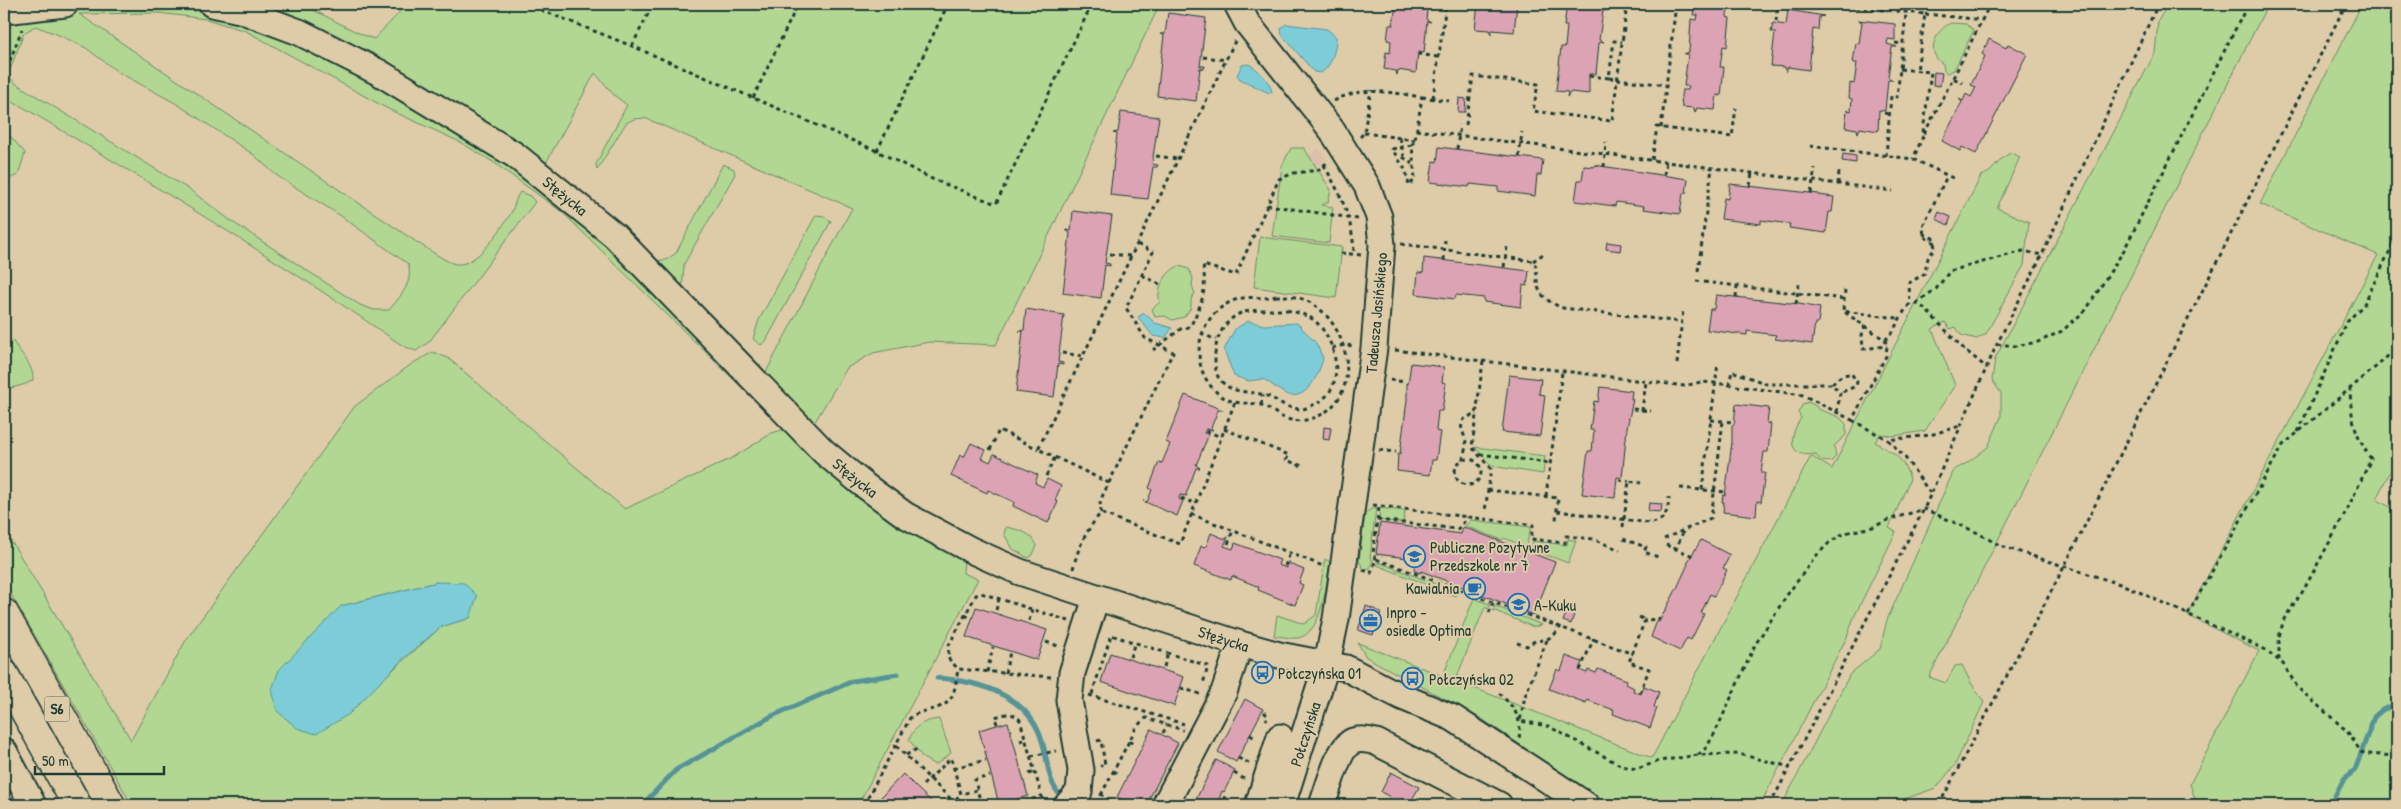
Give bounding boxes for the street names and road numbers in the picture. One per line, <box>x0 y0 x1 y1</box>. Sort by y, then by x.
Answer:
street label: Stężycka <box>538 171 592 221</box>
street label: Tadeusza Jasińskiego <box>1360 251 1392 374</box>
street label: Stężycka <box>828 453 882 502</box>
street label: Stężycka <box>1196 620 1252 657</box>
road number: S6 <box>44 696 70 722</box>
street label: Połczyńska <box>1284 699 1326 769</box>

